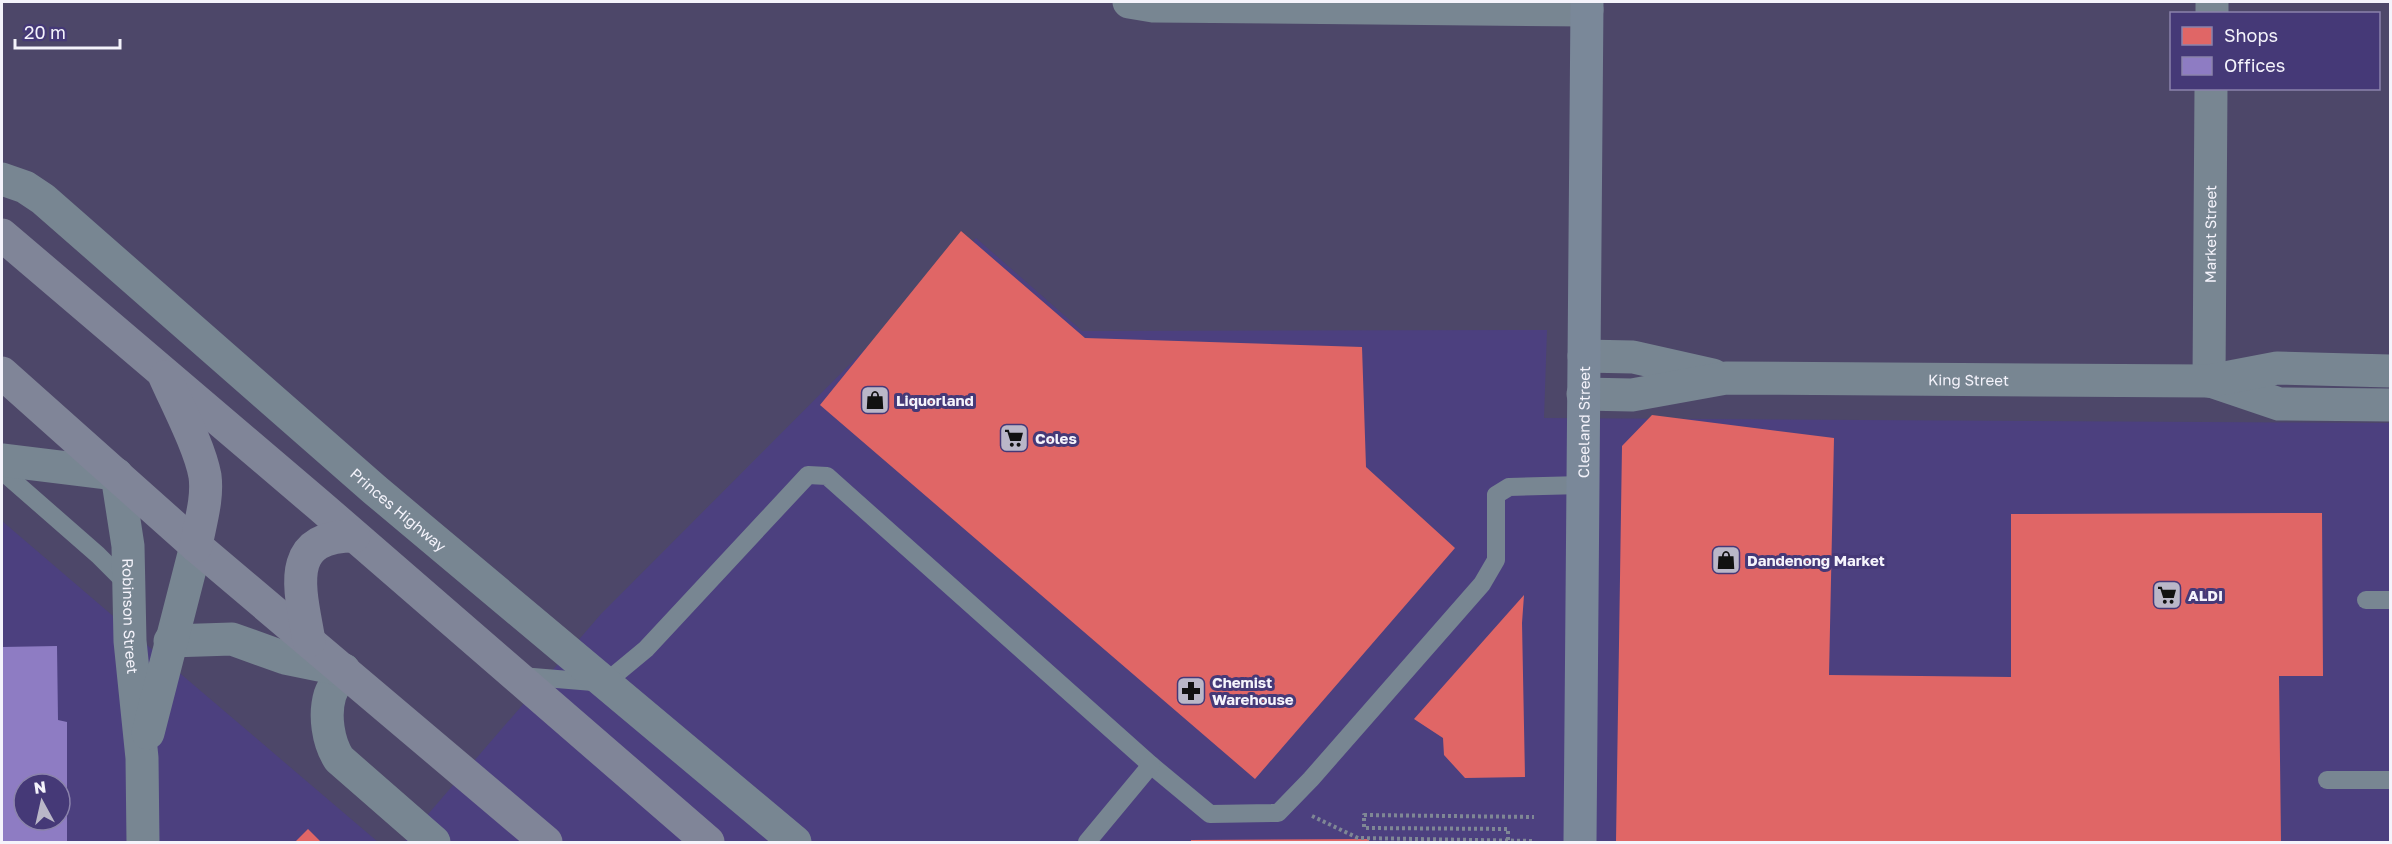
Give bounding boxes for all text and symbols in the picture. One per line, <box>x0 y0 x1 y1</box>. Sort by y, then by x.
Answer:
scale bar <box>15 12 120 50</box>
legend <box>2170 12 2380 90</box>
text: 20 m <box>24 21 66 43</box>
text: Shops <box>2224 24 2278 46</box>
text: Offices <box>2224 54 2285 76</box>
street label: Market Street <box>2201 185 2219 283</box>
street label: Cleeland Street <box>1574 366 1593 478</box>
street label: King Street <box>1928 370 2009 389</box>
shop icon: Liquorland <box>859 384 891 416</box>
place label: Liquorland <box>896 391 974 409</box>
supermarket icon: Coles <box>998 422 1030 454</box>
place label: Coles <box>1035 429 1077 447</box>
street label: Princes Highway <box>347 464 451 555</box>
shop icon: Dandenong Market <box>1710 544 1742 576</box>
place label: Dandenong Market <box>1747 551 1885 569</box>
street label: Robinson Street <box>119 558 142 675</box>
supermarket icon: ALDI <box>2151 579 2183 611</box>
place label: ALDI <box>2188 586 2223 604</box>
place label: Chemist Warehouse <box>1212 673 1294 708</box>
pharmacy icon: Chemist Warehouse <box>1175 675 1207 707</box>
north arrow <box>12 772 72 832</box>
text: N <box>32 776 47 798</box>

